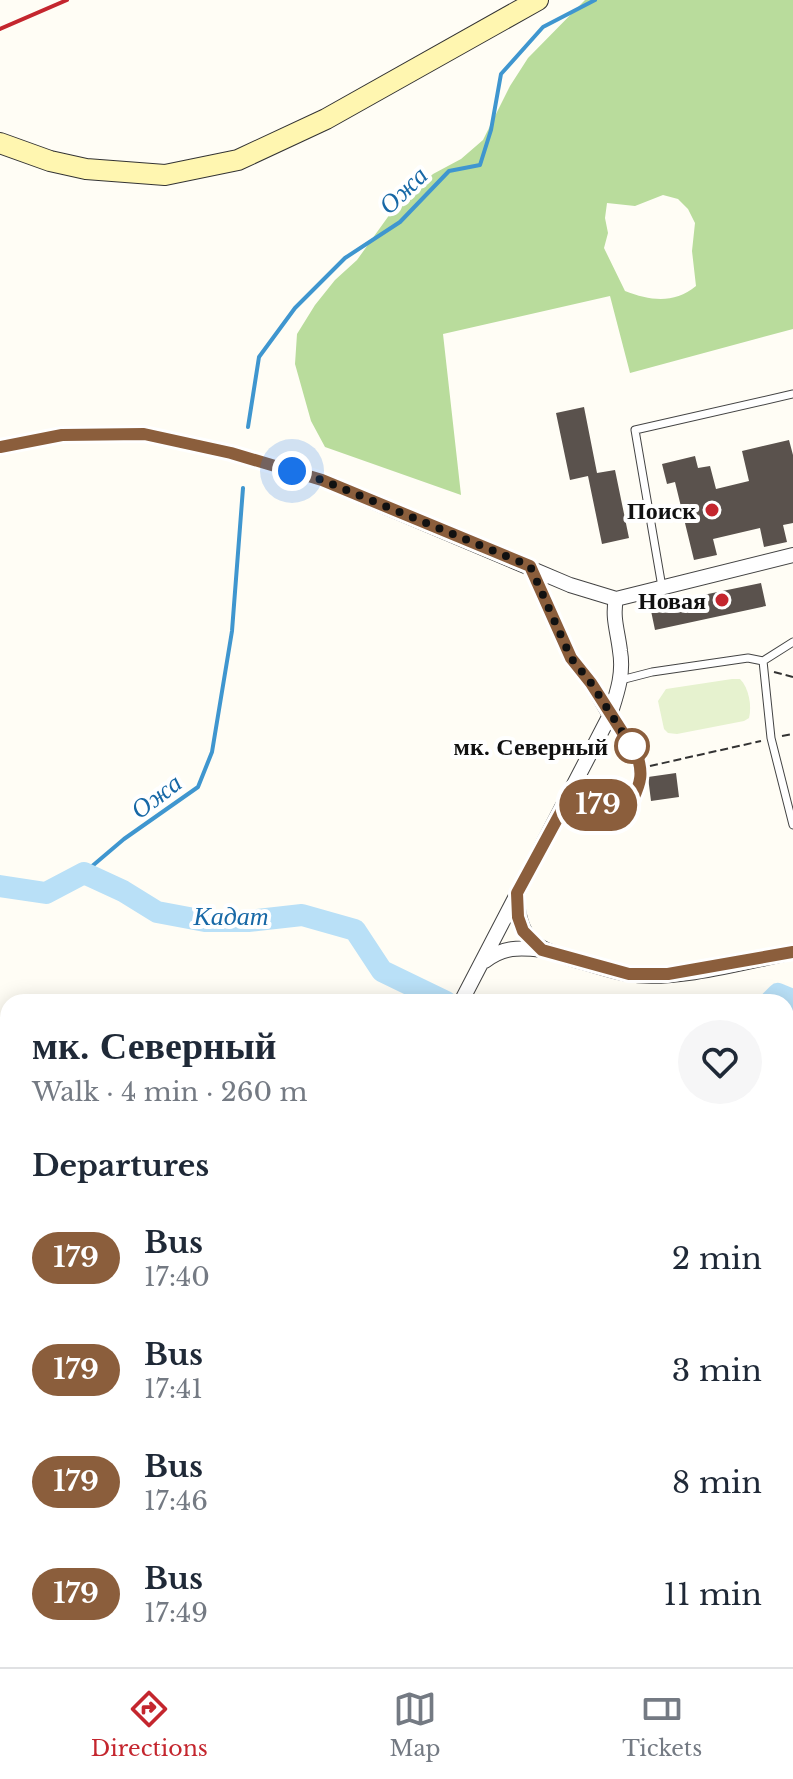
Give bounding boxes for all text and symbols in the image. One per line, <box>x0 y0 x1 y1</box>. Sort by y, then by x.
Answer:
water label: Ожа <box>372 159 434 221</box>
your location <box>272 451 312 491</box>
place label: Поиск <box>627 496 696 525</box>
marker: Поиск <box>703 501 721 519</box>
place label: Новая <box>638 586 706 615</box>
marker: Новая <box>713 591 731 609</box>
marker: мк. Северный <box>615 729 649 763</box>
place label: мк. Северный <box>454 732 608 761</box>
water label: Ожа <box>124 766 188 826</box>
line badge: 179 <box>552 779 644 831</box>
text: 179 <box>575 787 621 822</box>
water label: Кадат <box>192 900 269 932</box>
button: heart <box>678 1020 762 1104</box>
text: мк. Северный <box>32 1022 277 1069</box>
text: Walk · 4 min · 260 m <box>32 1076 307 1108</box>
text: Departures <box>32 1147 209 1184</box>
text: Bus <box>144 1224 203 1261</box>
text: 179 <box>53 1240 99 1275</box>
text: 2 min <box>672 1240 762 1277</box>
text: 17:40 <box>144 1261 210 1293</box>
text: Bus <box>144 1336 203 1373</box>
text: 179 <box>53 1352 99 1387</box>
text: 3 min <box>672 1352 762 1389</box>
text: 17:41 <box>144 1373 203 1405</box>
text: Bus <box>144 1448 203 1485</box>
text: 179 <box>53 1464 99 1499</box>
text: 8 min <box>672 1464 762 1501</box>
text: 17:46 <box>144 1485 208 1517</box>
text: Bus <box>144 1560 203 1597</box>
text: 179 <box>53 1576 99 1611</box>
text: 11 min <box>664 1576 762 1613</box>
text: 17:49 <box>144 1597 208 1629</box>
tab: Directions <box>91 1687 208 1762</box>
tab: Map <box>389 1687 441 1762</box>
tab: Tickets <box>622 1687 702 1762</box>

